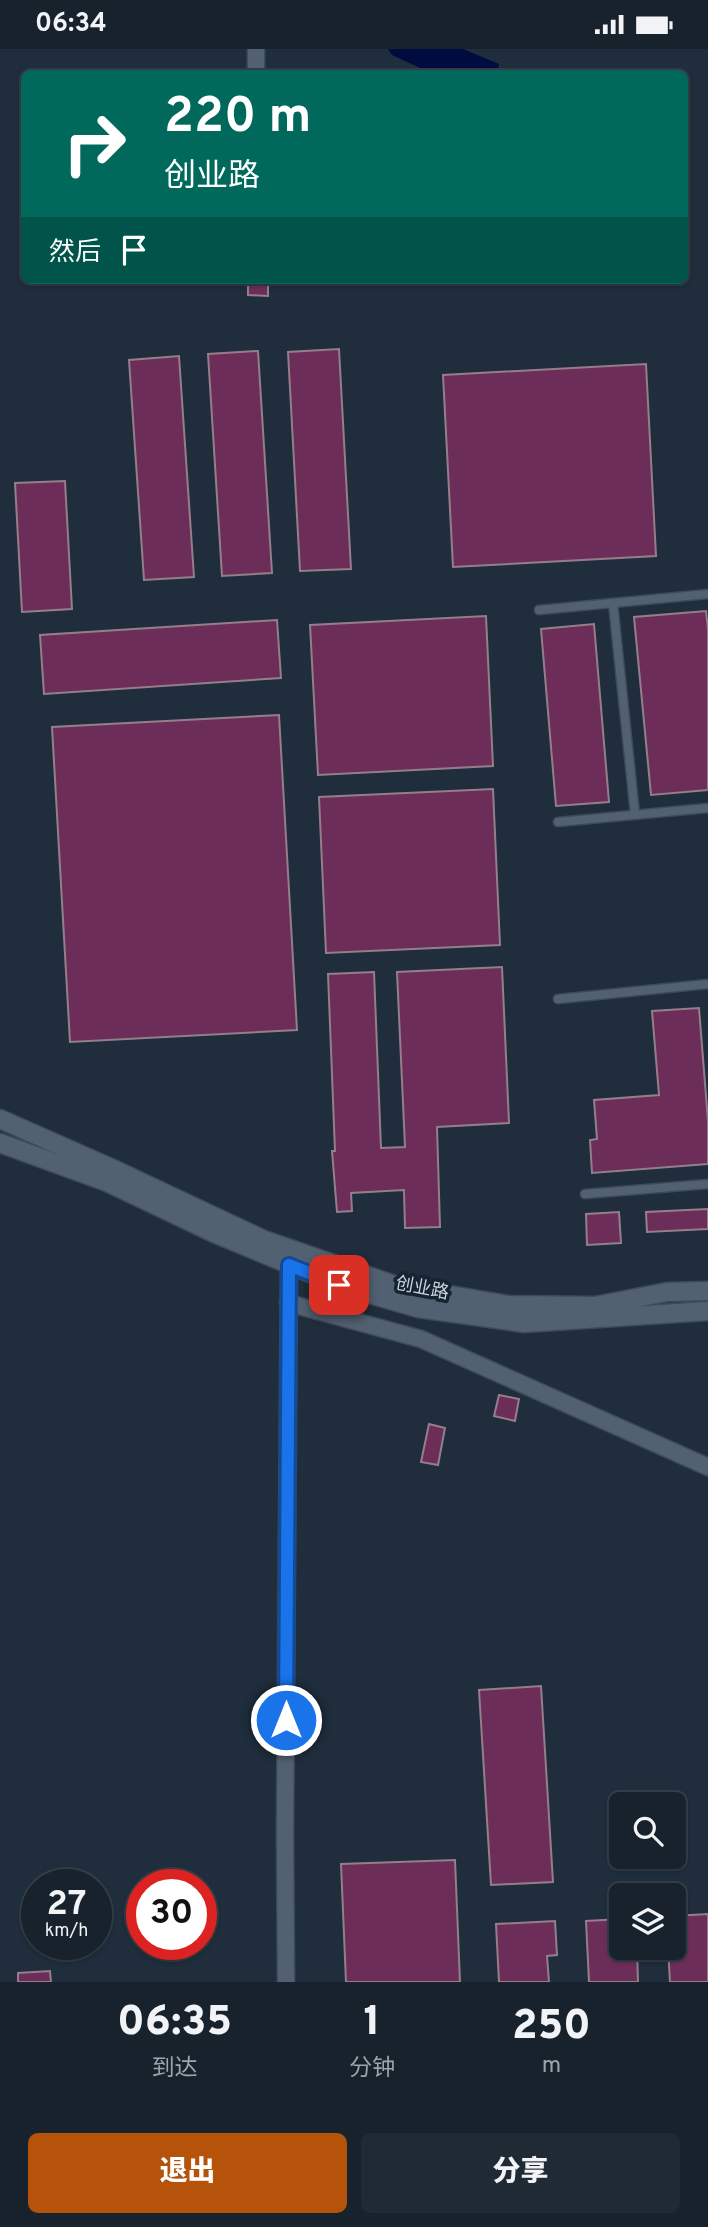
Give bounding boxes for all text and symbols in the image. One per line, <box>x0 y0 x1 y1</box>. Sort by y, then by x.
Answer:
text: 06:34 <box>35 8 107 41</box>
text: 220 m <box>164 88 311 150</box>
icon: right <box>49 98 140 189</box>
text: 创业路 <box>164 158 260 198</box>
icon: arrive <box>115 231 153 269</box>
text: 然后 <box>49 237 101 270</box>
pin <box>309 1255 369 1315</box>
icon: arrive <box>320 1266 358 1304</box>
street label: 创业路 <box>393 1273 451 1305</box>
position arrow <box>249 1683 323 1757</box>
map controls <box>609 1792 686 1960</box>
button: search <box>609 1792 686 1869</box>
speed limit sign: 30 <box>126 1869 217 1960</box>
text: 27 <box>47 1883 86 1927</box>
button: layers <box>609 1883 686 1960</box>
text: km/h <box>45 1920 88 1943</box>
text: 06:35 <box>117 1997 232 2050</box>
text: 1 <box>363 1997 381 2050</box>
text: 250 <box>512 2001 591 2054</box>
text: m <box>542 2052 561 2081</box>
text: 到达 <box>152 2055 198 2084</box>
text: 分钟 <box>349 2055 395 2084</box>
button: 退出 <box>28 2133 347 2213</box>
button: 分享 <box>361 2133 680 2213</box>

